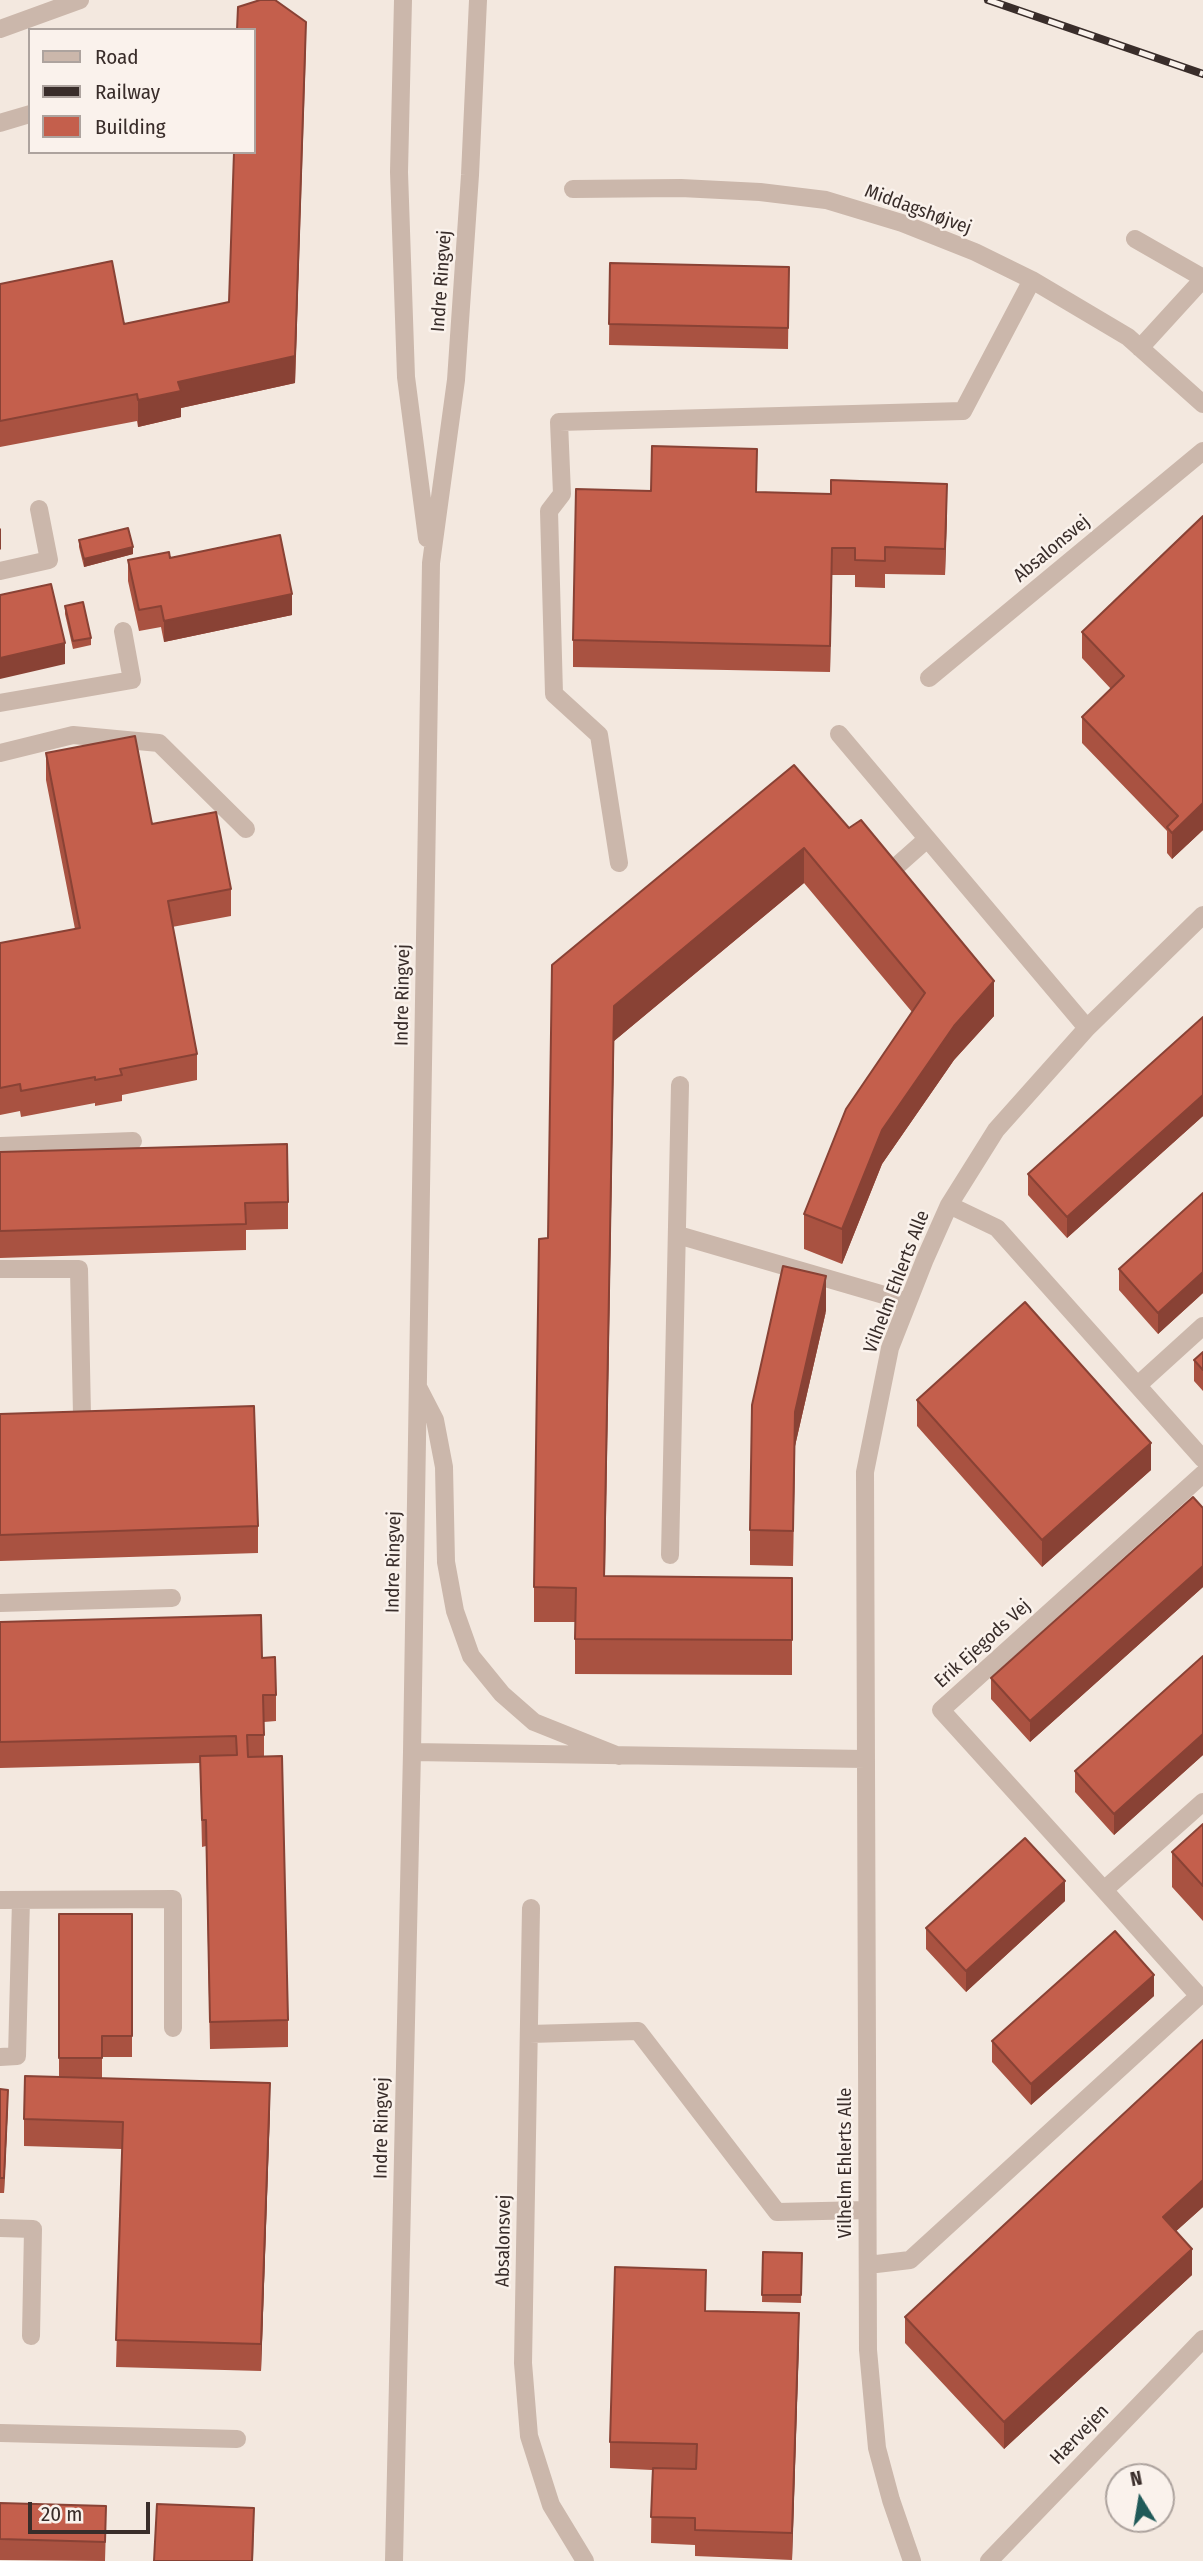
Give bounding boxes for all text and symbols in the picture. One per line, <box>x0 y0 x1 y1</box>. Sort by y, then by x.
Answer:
legend <box>28 28 256 154</box>
text: Road <box>95 44 139 70</box>
text: Railway <box>95 79 160 105</box>
text: Building <box>95 114 166 140</box>
street label: Middagshøjvej <box>861 180 975 240</box>
street label: Indre Ringvej <box>427 229 457 333</box>
street label: Absalonsvej <box>1009 511 1095 587</box>
street label: Indre Ringvej <box>391 944 415 1046</box>
street label: Vilhelm Ehlerts Alle <box>859 1207 935 1357</box>
street label: Indre Ringvej <box>382 1511 406 1613</box>
street label: Erik Ejegods Vej <box>930 1595 1036 1693</box>
street label: Indre Ringvej <box>370 2077 394 2179</box>
street label: Vilhelm Ehlerts Alle <box>835 2088 857 2238</box>
street label: Absalonsvej <box>492 2195 516 2287</box>
street label: Hærvejen <box>1046 2400 1114 2470</box>
north arrow <box>1105 2463 1175 2533</box>
text: N <box>1128 2466 1144 2491</box>
scale bar <box>32 2488 154 2532</box>
text: 20 m <box>41 2501 82 2527</box>

